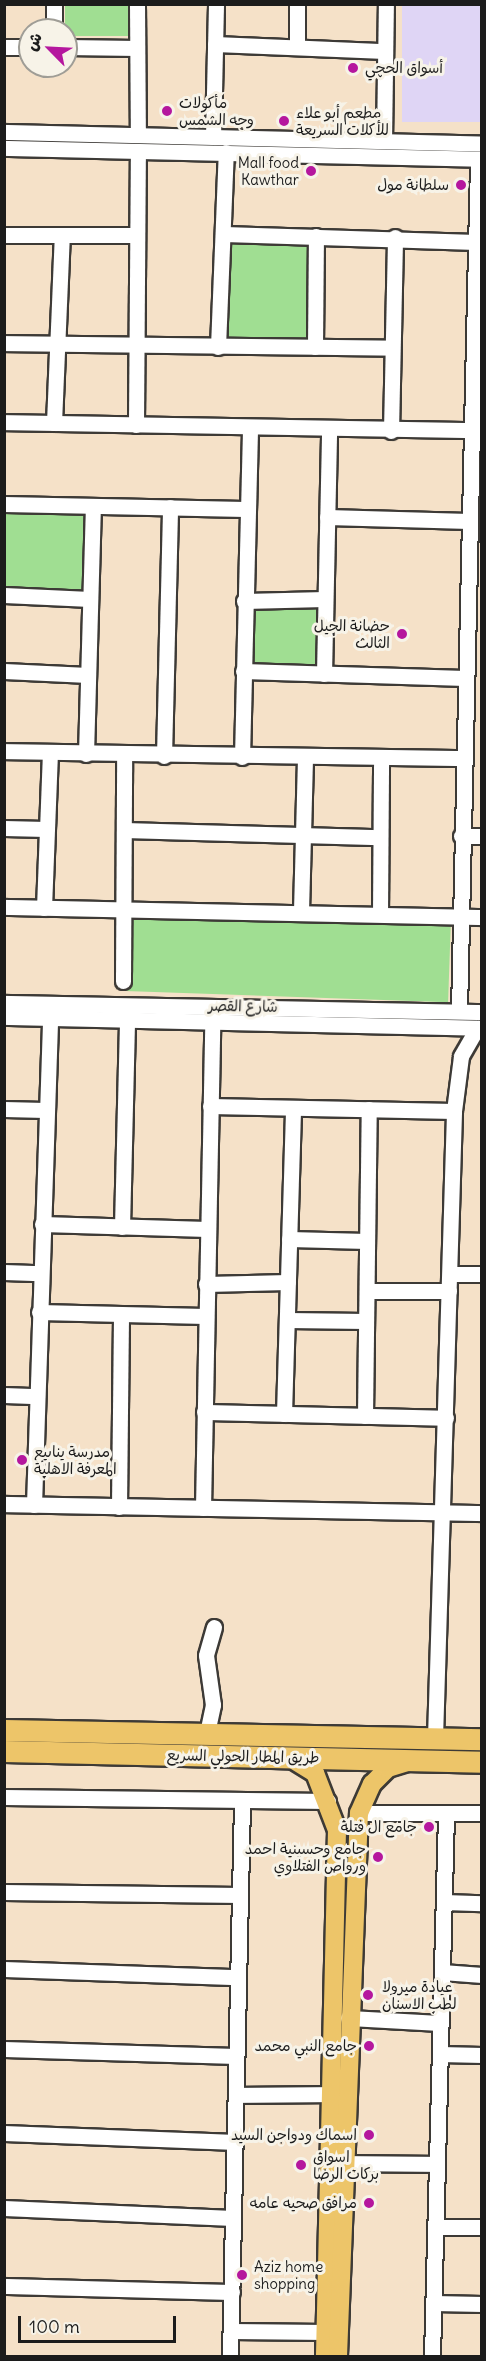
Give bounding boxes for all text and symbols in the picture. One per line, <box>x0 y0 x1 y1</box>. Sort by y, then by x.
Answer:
north arrow <box>18 18 78 78</box>
text: ش <box>21 29 46 54</box>
place label: أسواق الحچي <box>365 59 443 77</box>
marker: أسواق الحچي <box>346 61 360 75</box>
place label: مأكولات وجه الشمس <box>179 93 254 128</box>
place label: مطعم أبو علاء للأكلات السريعة <box>296 103 389 138</box>
marker: مأكولات وجه الشمس <box>160 104 174 118</box>
marker: مطعم أبو علاء للأكلات السريعة <box>277 114 291 128</box>
place label: Mall food Kawthar <box>238 153 299 188</box>
marker: Mall food Kawthar <box>304 164 318 178</box>
place label: سلطانة مول <box>377 176 449 194</box>
marker: سلطانة مول <box>454 178 468 192</box>
place label: حضانة الجيل الثالث <box>314 616 390 651</box>
marker: حضانة الجيل الثالث <box>395 627 409 641</box>
street label: شارع القصر <box>208 996 278 1016</box>
place label: مدرسة ينابيع المعرفة الاهلية <box>34 1442 117 1477</box>
marker: مدرسة ينابيع المعرفة الاهلية <box>15 1453 29 1467</box>
street label: طريق المطار الحولي السريع <box>166 1746 320 1766</box>
place label: جامع ال فتلة <box>341 1818 417 1836</box>
marker: جامع ال فتلة <box>422 1820 436 1834</box>
place label: جامع وحسينية احمد ورواص الفتلاوي <box>245 1839 366 1874</box>
marker: جامع وحسينية احمد ورواص الفتلاوي <box>371 1850 385 1864</box>
place label: عيادة ميرولا لطب الاسنان <box>382 1977 457 2012</box>
marker: عيادة ميرولا لطب الاسنان <box>359 1986 377 2004</box>
place label: جامع النبي محمد <box>254 2037 357 2055</box>
marker: جامع النبي محمد <box>362 2039 376 2053</box>
place label: اسماك ودواجن السيد <box>231 2126 357 2144</box>
marker: اسماك ودواجن السيد <box>362 2128 376 2142</box>
place label: اسواق بركات الرضا <box>313 2147 379 2182</box>
marker: اسواق بركات الرضا <box>294 2158 308 2172</box>
place label: مرافق صحيه عامه <box>250 2194 357 2212</box>
marker: مرافق صحيه عامه <box>362 2196 376 2210</box>
place label: Aziz home shopping <box>254 2257 323 2292</box>
marker: Aziz home shopping <box>235 2268 249 2282</box>
scale bar <box>21 2304 178 2342</box>
text: 100 m <box>29 2315 80 2338</box>

